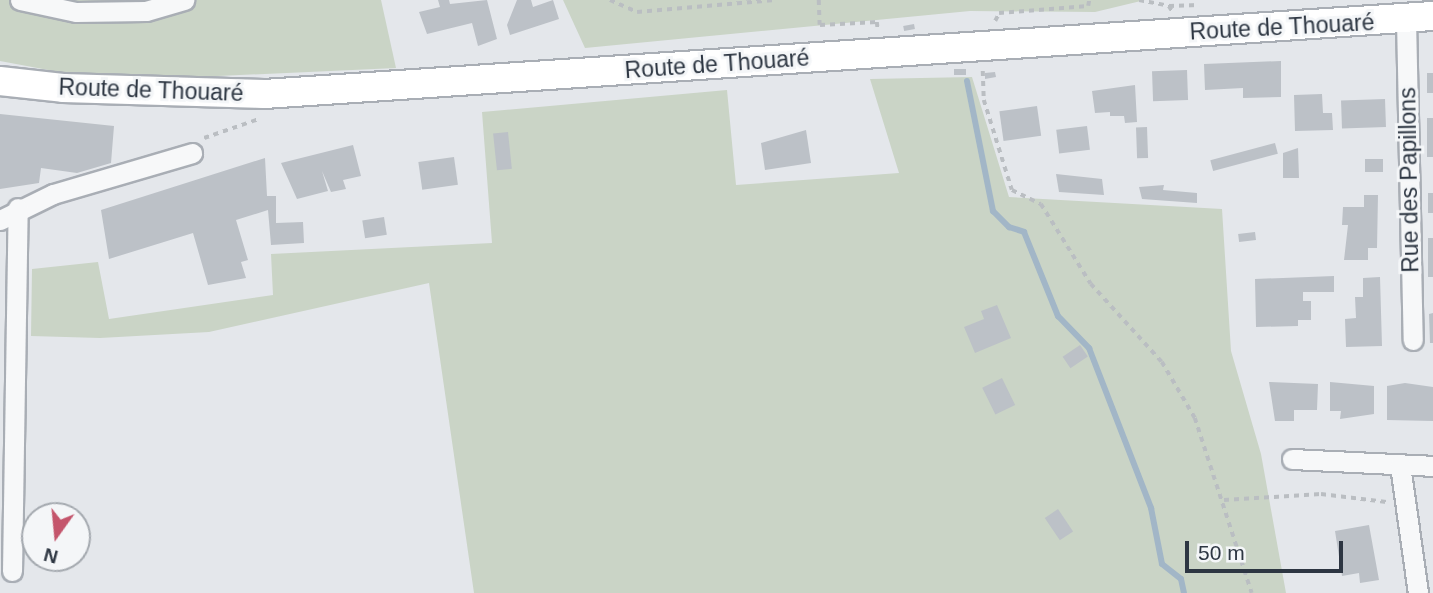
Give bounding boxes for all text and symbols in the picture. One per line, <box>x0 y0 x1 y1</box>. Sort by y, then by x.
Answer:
street label: Route de Thouaré <box>1189 8 1375 46</box>
street label: Route de Thouaré <box>624 44 810 84</box>
street label: Route de Thouaré <box>58 73 244 107</box>
street label: Rue des Papillons <box>1394 87 1424 273</box>
north arrow <box>21 502 91 572</box>
scale bar <box>1188 526 1346 570</box>
text: 50 m <box>1198 541 1245 564</box>
text: N <box>42 544 60 568</box>

